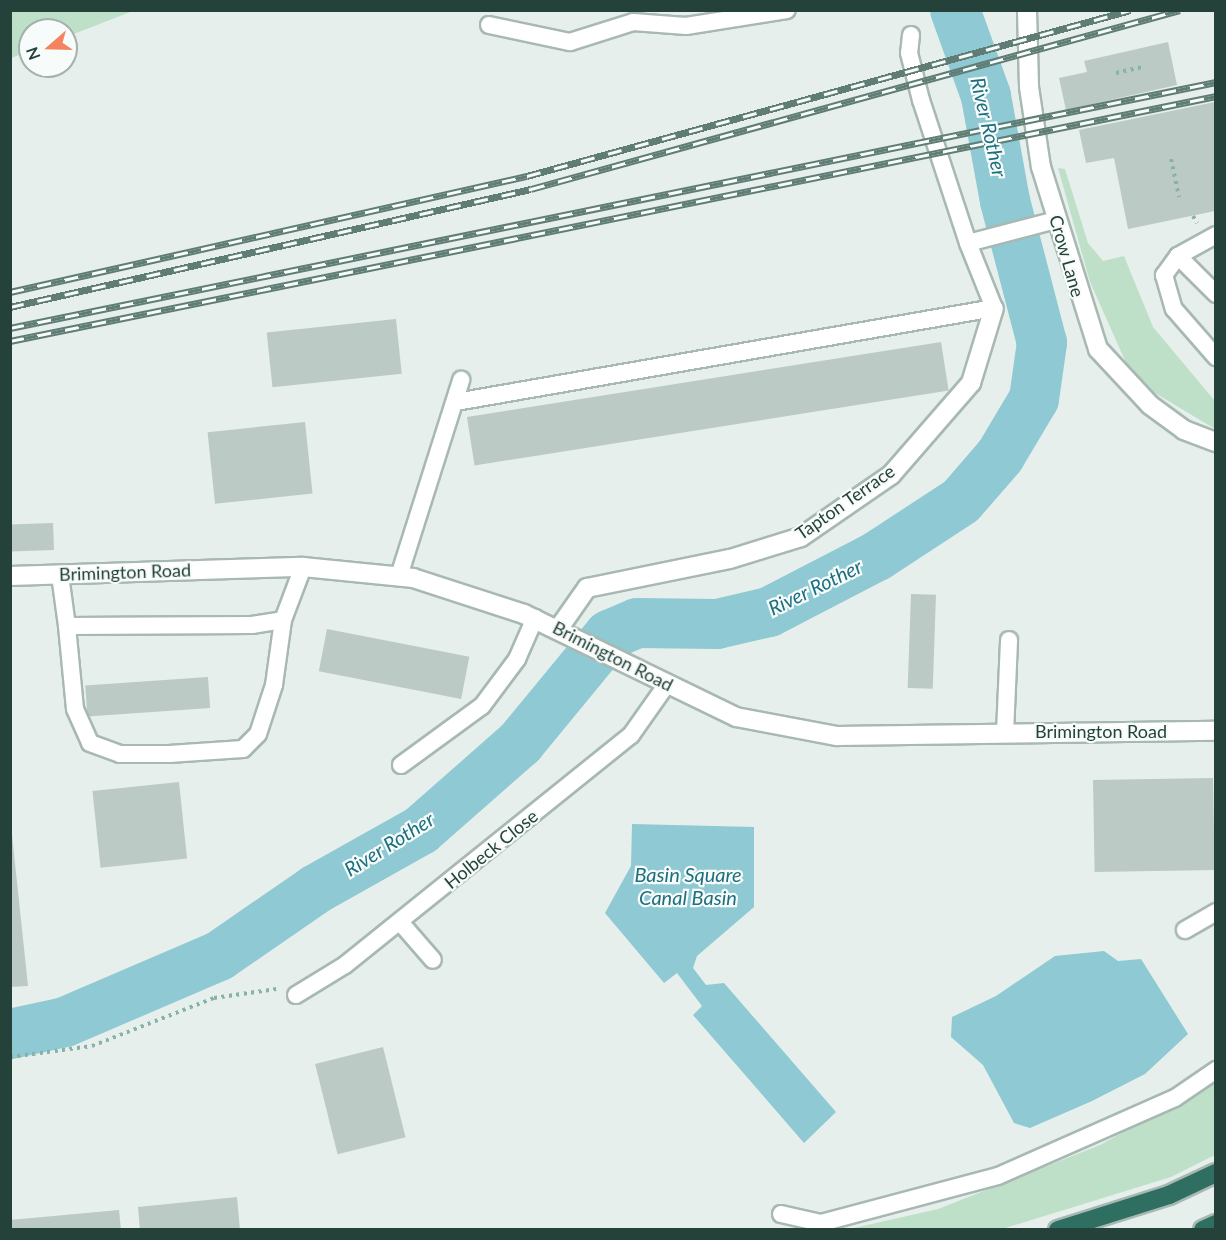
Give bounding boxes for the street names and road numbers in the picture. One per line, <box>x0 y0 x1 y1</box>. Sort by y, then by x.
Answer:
street label: Crow Lane <box>1045 212 1089 300</box>
street label: Tapton Terrace <box>791 460 899 544</box>
street label: Brimington Road <box>59 559 191 585</box>
street label: Brimington Road <box>549 616 677 696</box>
street label: Brimington Road <box>1035 720 1167 742</box>
street label: Holbeck Close <box>440 805 542 893</box>

